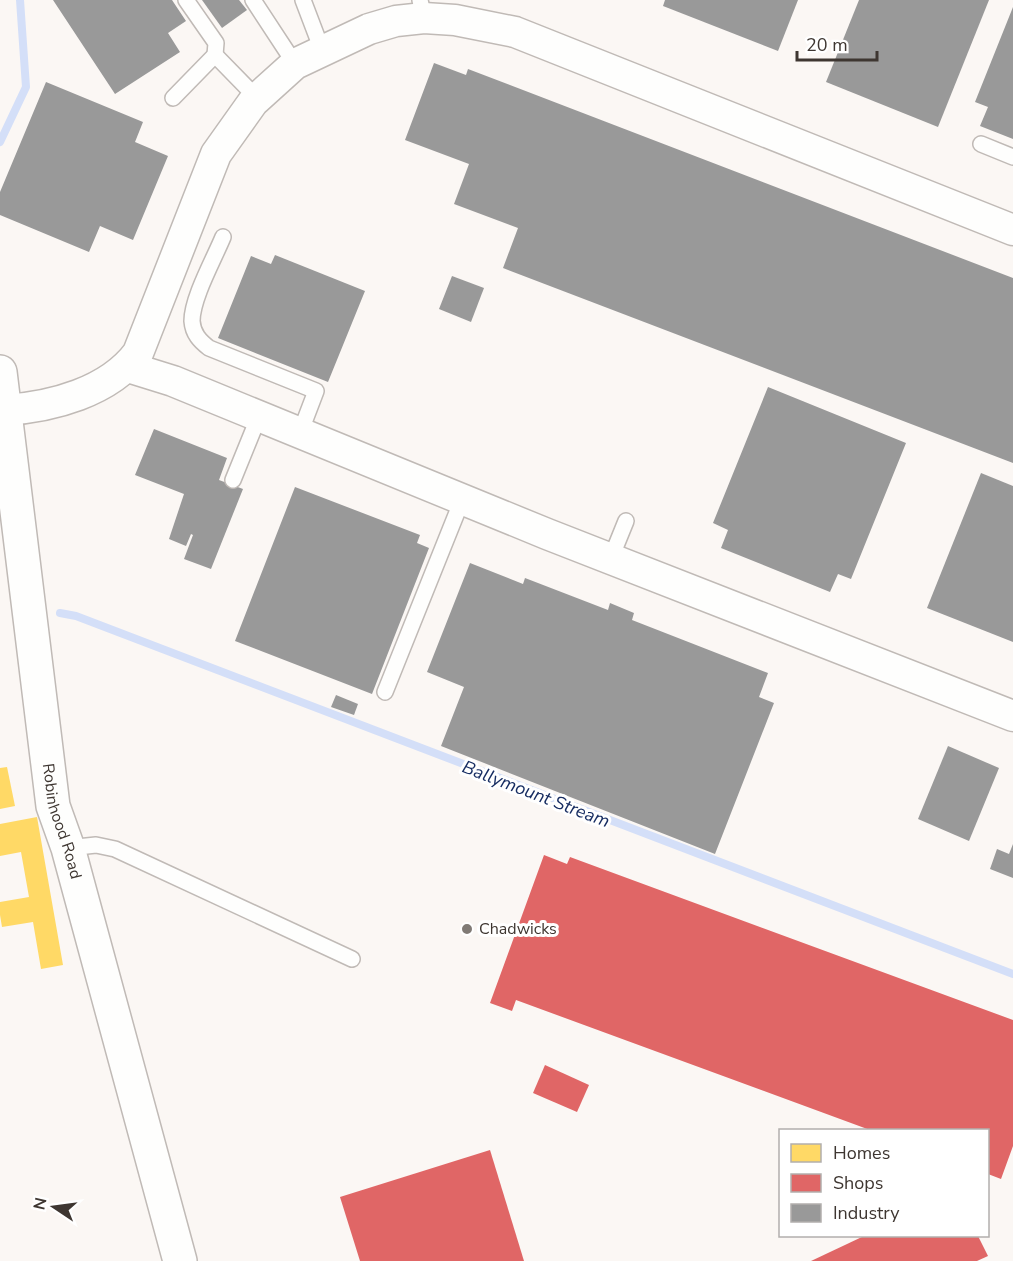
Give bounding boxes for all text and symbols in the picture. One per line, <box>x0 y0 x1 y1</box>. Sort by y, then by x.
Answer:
scale bar <box>797 24 876 62</box>
text: 20 m <box>806 33 848 57</box>
water label: Ballymount Stream <box>459 755 613 833</box>
street label: Robinhood Road <box>37 762 87 882</box>
place label: Chadwicks <box>479 918 557 940</box>
marker: Chadwicks <box>460 922 474 936</box>
legend <box>779 1129 989 1237</box>
text: Homes <box>833 1141 890 1165</box>
text: Shops <box>833 1171 883 1195</box>
north arrow <box>24 1177 84 1237</box>
text: N <box>28 1196 52 1212</box>
text: Industry <box>833 1201 900 1225</box>

